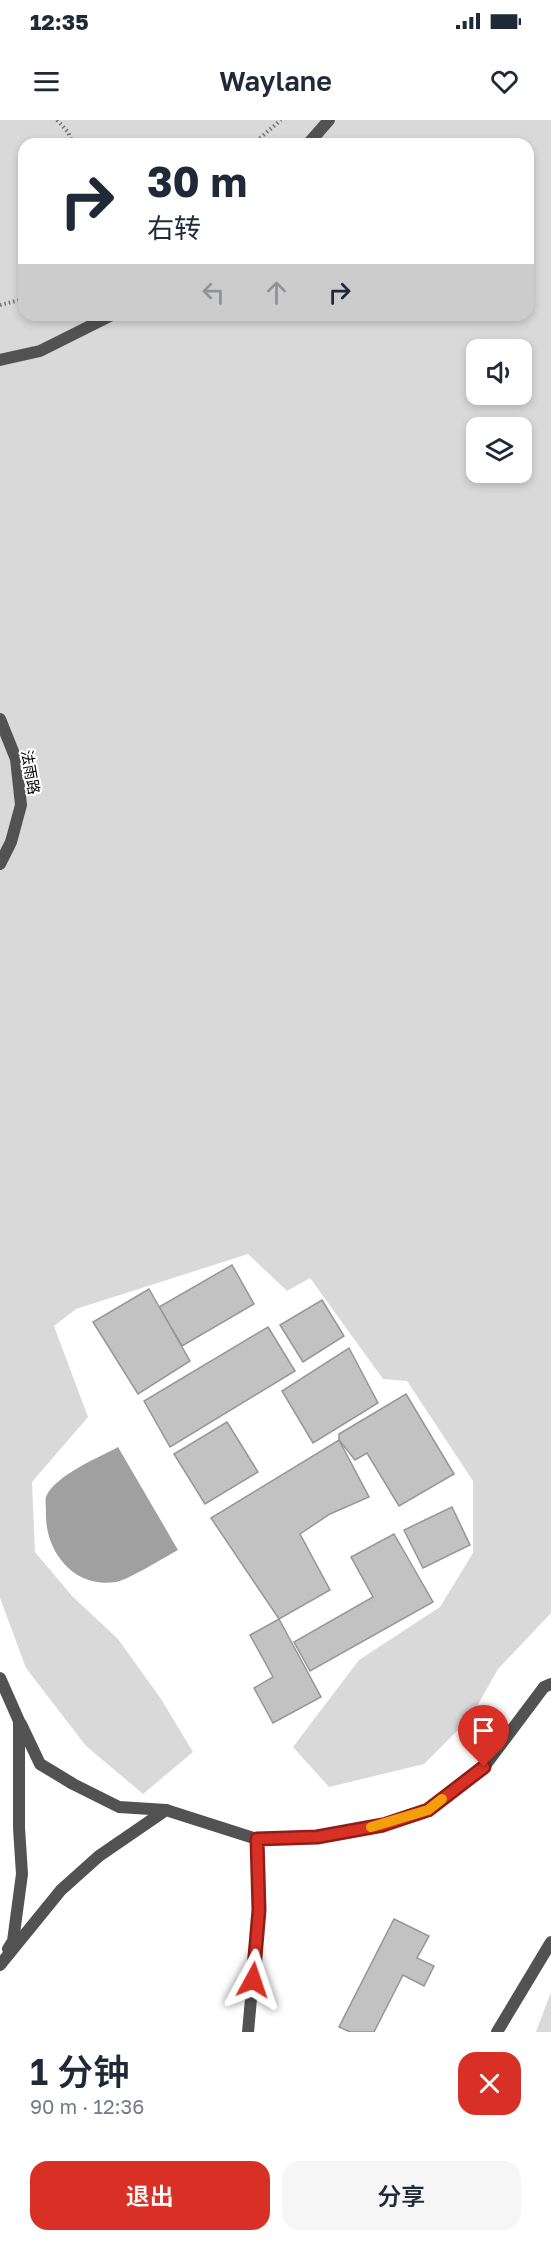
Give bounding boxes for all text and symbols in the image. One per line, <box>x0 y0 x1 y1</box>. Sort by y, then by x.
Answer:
text: 12:35 <box>30 8 89 35</box>
icon: menu <box>30 65 63 98</box>
text: Waylane <box>219 65 332 97</box>
icon: heart <box>488 65 521 98</box>
text: 30 m <box>147 156 247 206</box>
icon: right <box>48 162 126 240</box>
text: 右转 <box>147 212 201 244</box>
icon: left <box>197 276 230 309</box>
icon: ahead <box>260 276 293 309</box>
icon: right <box>323 276 356 309</box>
map controls <box>466 339 532 483</box>
button: sound <box>466 339 532 405</box>
button: layers <box>466 417 532 483</box>
street label: 法雨路 <box>18 748 44 796</box>
pin <box>458 1705 509 1767</box>
icon: arrive <box>467 1714 500 1747</box>
position arrow <box>221 1948 285 2012</box>
text: 1 分钟 <box>30 2050 129 2093</box>
button: close <box>458 2052 521 2115</box>
text: 90 m · 12:36 <box>30 2094 144 2118</box>
button: 退出 <box>30 2161 270 2230</box>
button: 分享 <box>282 2161 521 2230</box>

